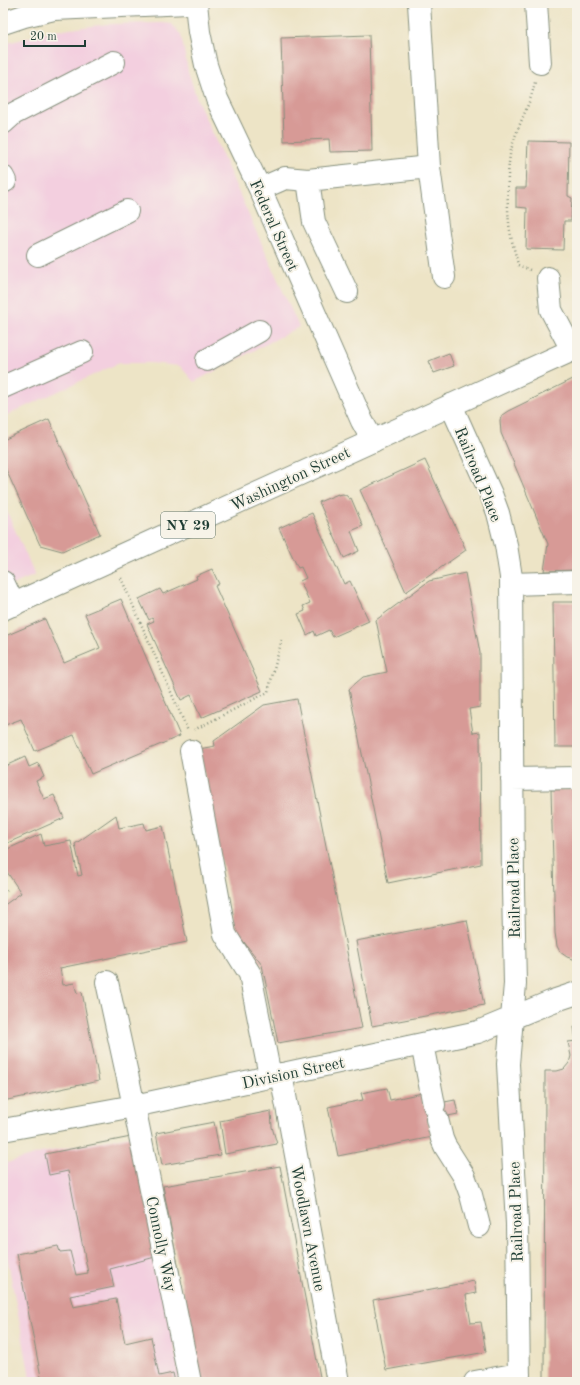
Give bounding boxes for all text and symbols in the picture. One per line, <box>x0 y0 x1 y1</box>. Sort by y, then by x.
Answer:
scale bar <box>24 22 85 48</box>
text: 20 m <box>30 31 57 43</box>
street label: Federal Street <box>246 178 301 274</box>
street label: Railroad Place <box>451 425 503 524</box>
street label: Washington Street <box>229 445 353 515</box>
road number: NY 29 <box>161 512 215 538</box>
street label: Railroad Place <box>506 837 524 938</box>
street label: Division Street <box>241 1055 346 1093</box>
street label: Railroad Place <box>507 1161 527 1263</box>
street label: Woodlawn Avenue <box>287 1164 327 1293</box>
street label: Connolly Way <box>142 1195 178 1294</box>

